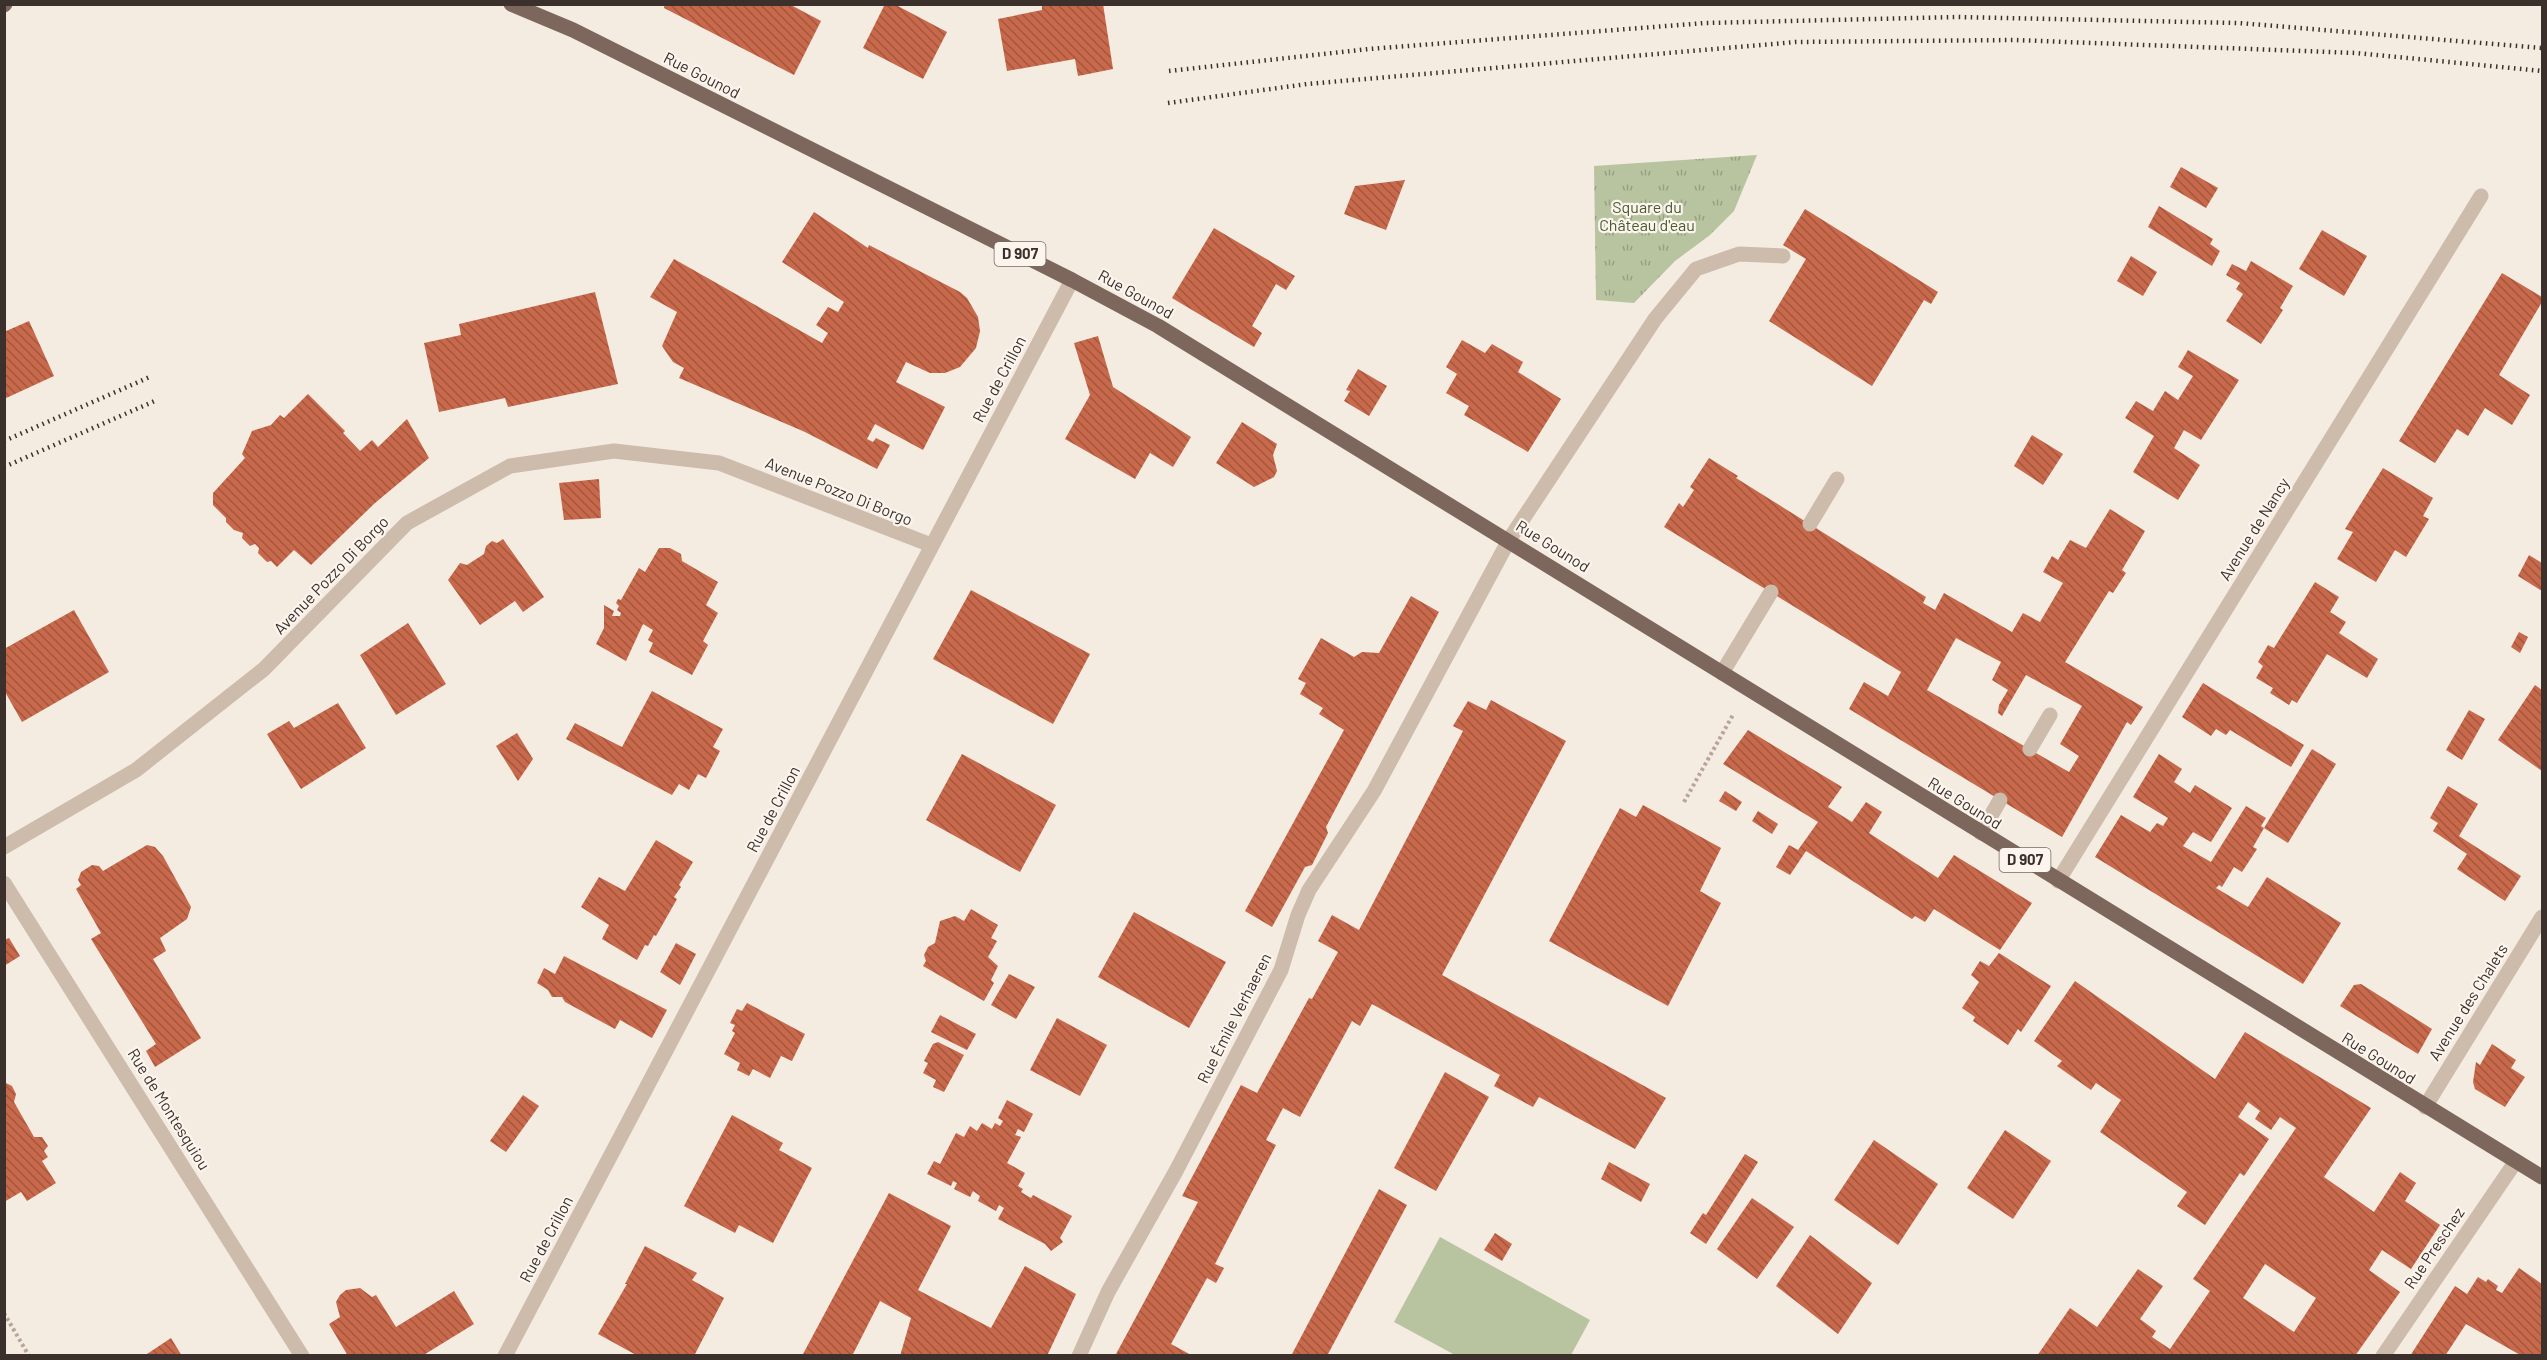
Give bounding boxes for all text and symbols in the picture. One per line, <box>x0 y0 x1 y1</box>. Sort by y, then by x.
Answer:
street label: Rue Gounod <box>661 47 744 102</box>
park label: Square du Château d'eau <box>1599 197 1695 234</box>
road number: D 907 <box>994 242 1046 266</box>
street label: Rue Gounod <box>1095 265 1177 322</box>
street label: Rue de Crillon <box>968 332 1029 425</box>
street label: Avenue Pozzo Di Borgo <box>763 452 916 529</box>
street label: Avenue de Nancy <box>2214 473 2293 584</box>
street label: Avenue Pozzo Di Borgo <box>269 512 392 638</box>
street label: Rue Gounod <box>1513 515 1594 576</box>
street label: Rue de Crillon <box>742 762 803 855</box>
street label: Rue Gounod <box>1925 772 2006 833</box>
road number: D 907 <box>2000 848 2050 872</box>
street label: Avenue des Chalets <box>2424 940 2511 1064</box>
street label: Rue Émile Verhaeren <box>1192 949 1275 1086</box>
street label: Rue Gounod <box>2339 1027 2420 1088</box>
street label: Rue de Montesquiou <box>124 1044 215 1173</box>
street label: Rue de Crillon <box>515 1192 576 1285</box>
street label: Rue Preschez <box>2399 1203 2468 1292</box>

